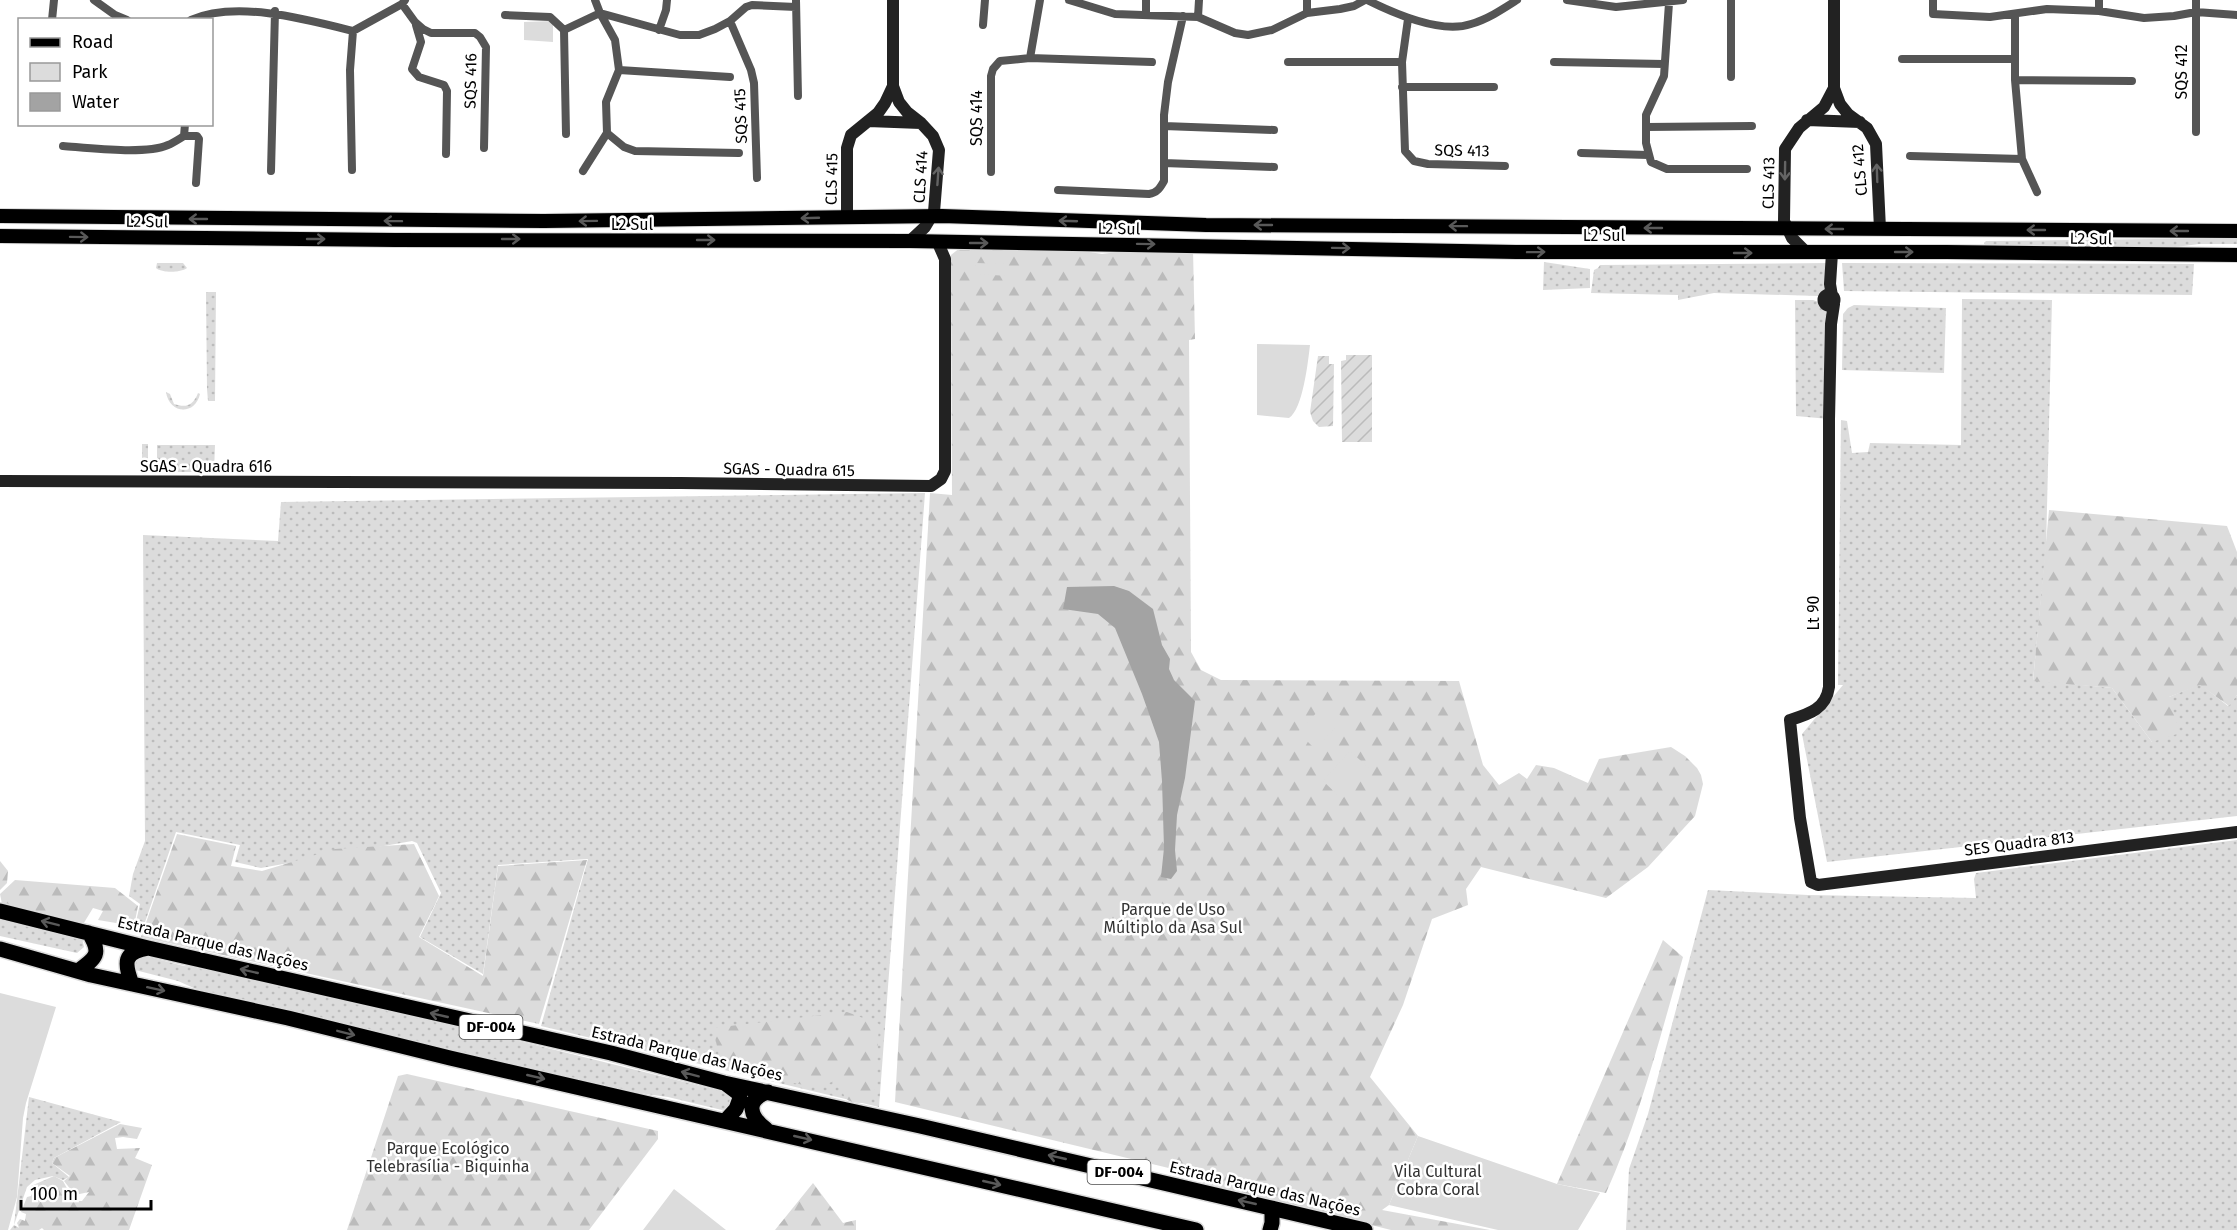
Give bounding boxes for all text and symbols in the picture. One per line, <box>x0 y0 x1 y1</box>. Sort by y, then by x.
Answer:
legend <box>18 18 213 126</box>
text: Road <box>72 31 114 53</box>
street label: SQS 412 <box>2172 44 2191 100</box>
street label: SQS 416 <box>461 53 480 109</box>
text: Park <box>72 61 108 83</box>
street label: SQS 415 <box>730 88 751 144</box>
street label: SQS 414 <box>967 90 986 146</box>
text: Water <box>72 91 119 113</box>
street label: SQS 413 <box>1434 141 1490 160</box>
street label: CLS 412 <box>1848 143 1871 197</box>
street label: CLS 414 <box>910 150 931 204</box>
street label: CLS 415 <box>822 153 841 205</box>
street label: CLS 413 <box>1759 157 1778 209</box>
one-way arrow <box>1779 160 1791 180</box>
one-way arrow <box>1871 163 1883 183</box>
one-way arrow <box>932 166 943 186</box>
street label: L2 Sul <box>126 212 169 231</box>
one-way arrow <box>189 213 209 225</box>
one-way arrow <box>800 213 820 224</box>
one-way arrow <box>384 215 404 227</box>
one-way arrow <box>579 215 599 227</box>
street label: L2 Sul <box>611 215 654 234</box>
one-way arrow <box>1059 215 1079 226</box>
street label: L2 Sul <box>1098 219 1141 238</box>
one-way arrow <box>1254 220 1274 231</box>
one-way arrow <box>1449 221 1469 232</box>
one-way arrow <box>1643 222 1663 234</box>
one-way arrow <box>1824 223 1844 235</box>
one-way arrow <box>2027 224 2047 236</box>
one-way arrow <box>2169 225 2189 237</box>
street label: L2 Sul <box>1583 226 1626 245</box>
street label: L2 Sul <box>2070 229 2113 248</box>
one-way arrow <box>69 231 89 243</box>
one-way arrow <box>306 233 326 245</box>
one-way arrow <box>501 233 521 245</box>
one-way arrow <box>696 234 716 246</box>
one-way arrow <box>969 237 989 249</box>
one-way arrow <box>1136 239 1156 250</box>
one-way arrow <box>1331 242 1351 254</box>
one-way arrow <box>1526 246 1545 257</box>
one-way arrow <box>1893 246 1913 258</box>
one-way arrow <box>1733 247 1753 258</box>
street label: SGAS - Quadra 616 <box>140 457 272 476</box>
street label: SGAS - Quadra 615 <box>723 459 855 480</box>
street label: Lt 90 <box>1804 595 1823 630</box>
street label: SES Quadra 813 <box>1963 827 2075 860</box>
park label: Parque de Uso Múltiplo da Asa Sul <box>1103 900 1243 937</box>
street label: Estrada Parque das Nações <box>115 912 310 976</box>
one-way arrow <box>41 917 60 929</box>
one-way arrow <box>240 965 260 976</box>
one-way arrow <box>146 984 165 995</box>
one-way arrow <box>430 1009 450 1020</box>
road number: DF-004 <box>460 1015 522 1039</box>
street label: Estrada Parque das Nações <box>589 1022 784 1086</box>
one-way arrow <box>336 1028 355 1040</box>
one-way arrow <box>681 1067 700 1079</box>
one-way arrow <box>526 1072 545 1084</box>
one-way arrow <box>793 1133 812 1145</box>
park label: Parque Ecológico Telebrasília - Biquinha <box>366 1139 530 1176</box>
one-way arrow <box>1048 1151 1067 1163</box>
street label: Estrada Parque das Nações <box>1167 1157 1362 1221</box>
road number: DF-004 <box>1088 1160 1150 1184</box>
park label: Vila Cultural Cobra Coral <box>1394 1162 1482 1199</box>
scale bar <box>21 1173 152 1211</box>
one-way arrow <box>982 1178 1002 1189</box>
text: 100 m <box>30 1183 78 1205</box>
one-way arrow <box>1238 1196 1257 1207</box>

